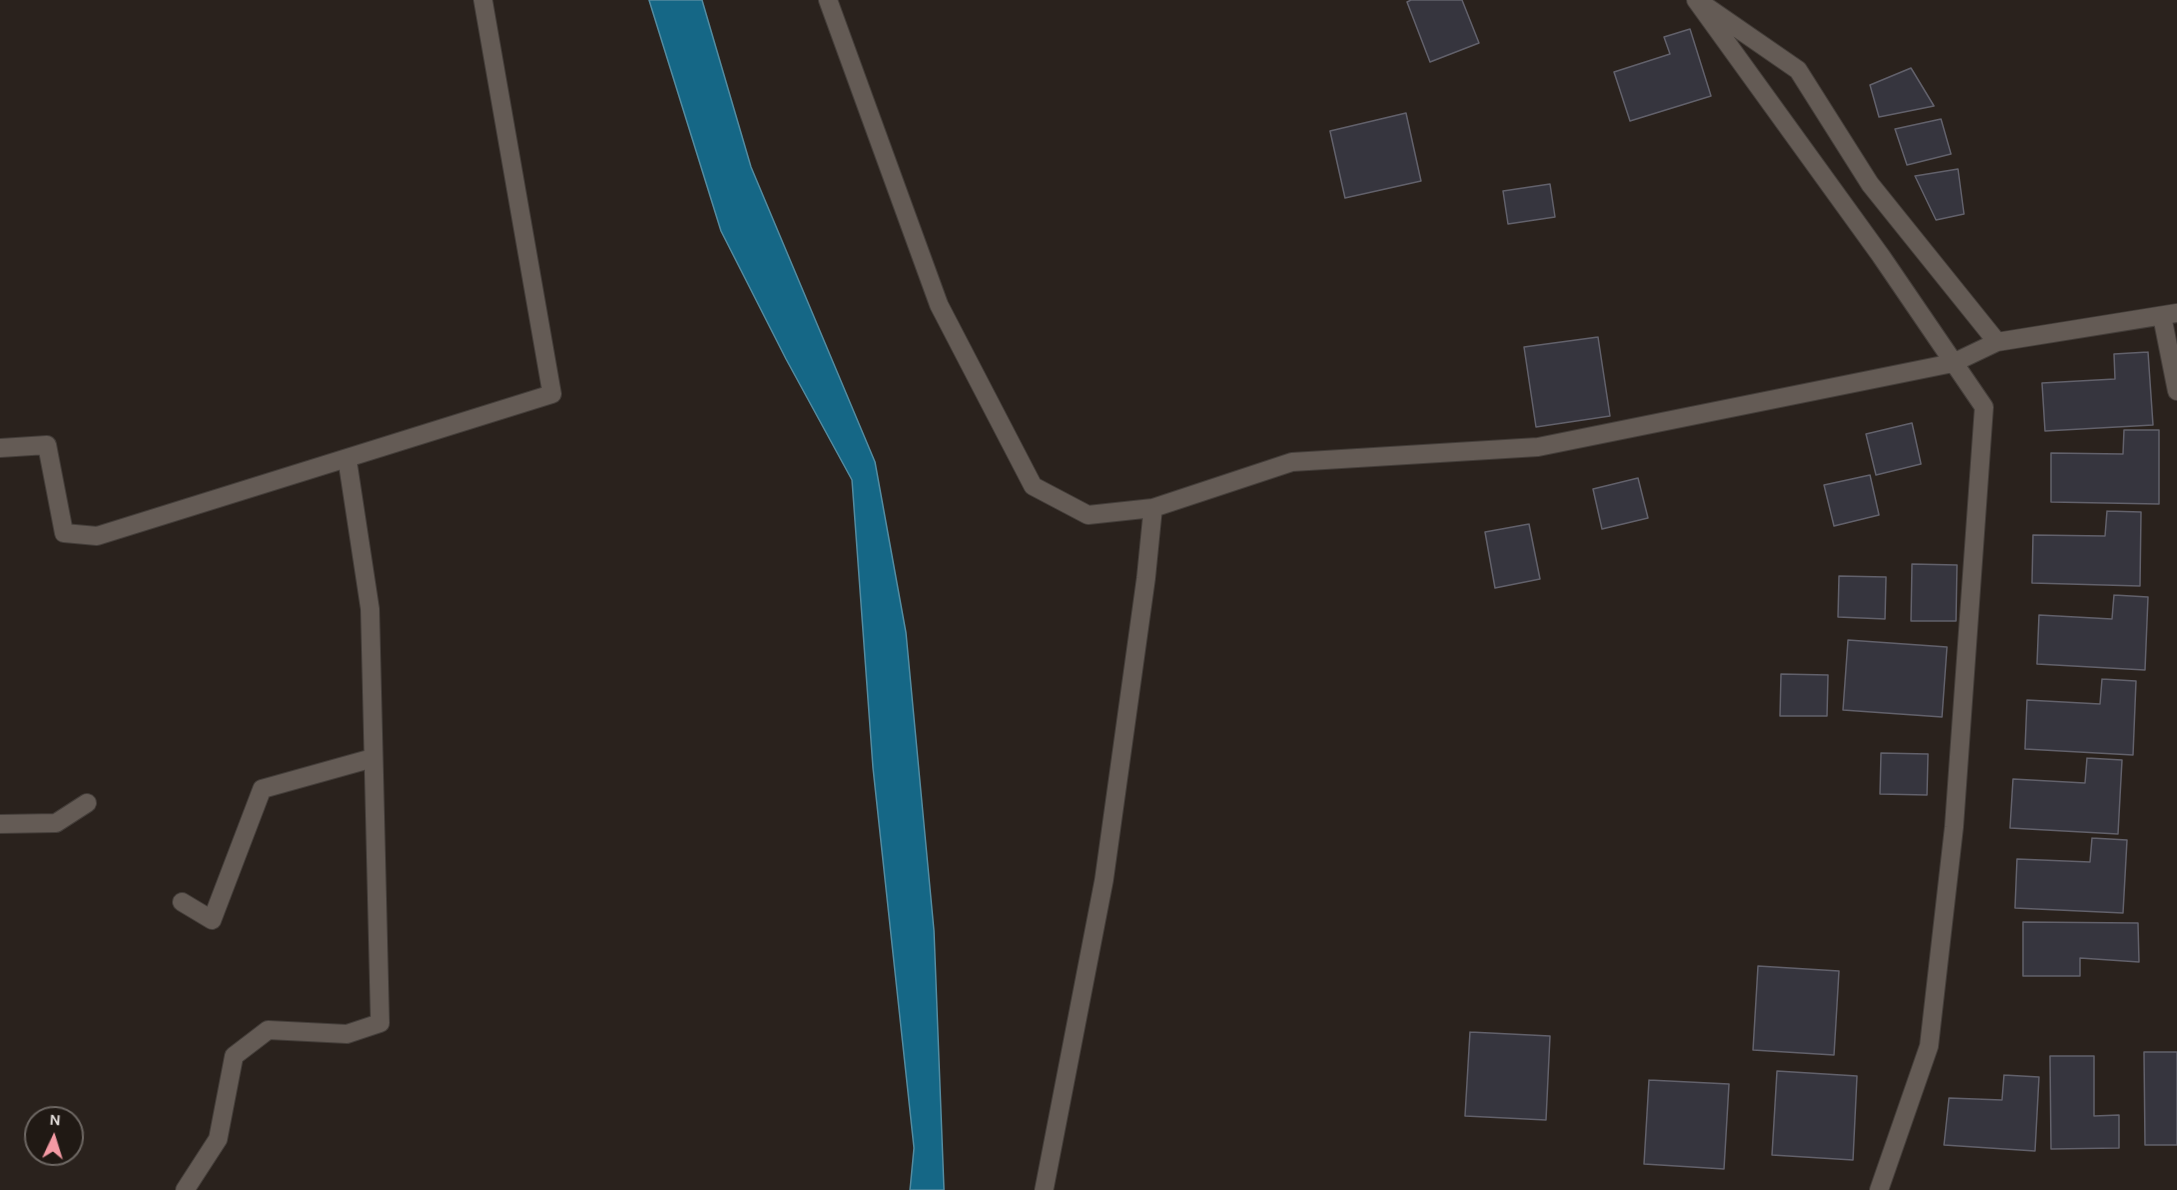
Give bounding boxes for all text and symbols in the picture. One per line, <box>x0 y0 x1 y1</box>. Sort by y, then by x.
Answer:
north arrow <box>24 1106 84 1166</box>
text: N <box>49 1110 62 1129</box>

